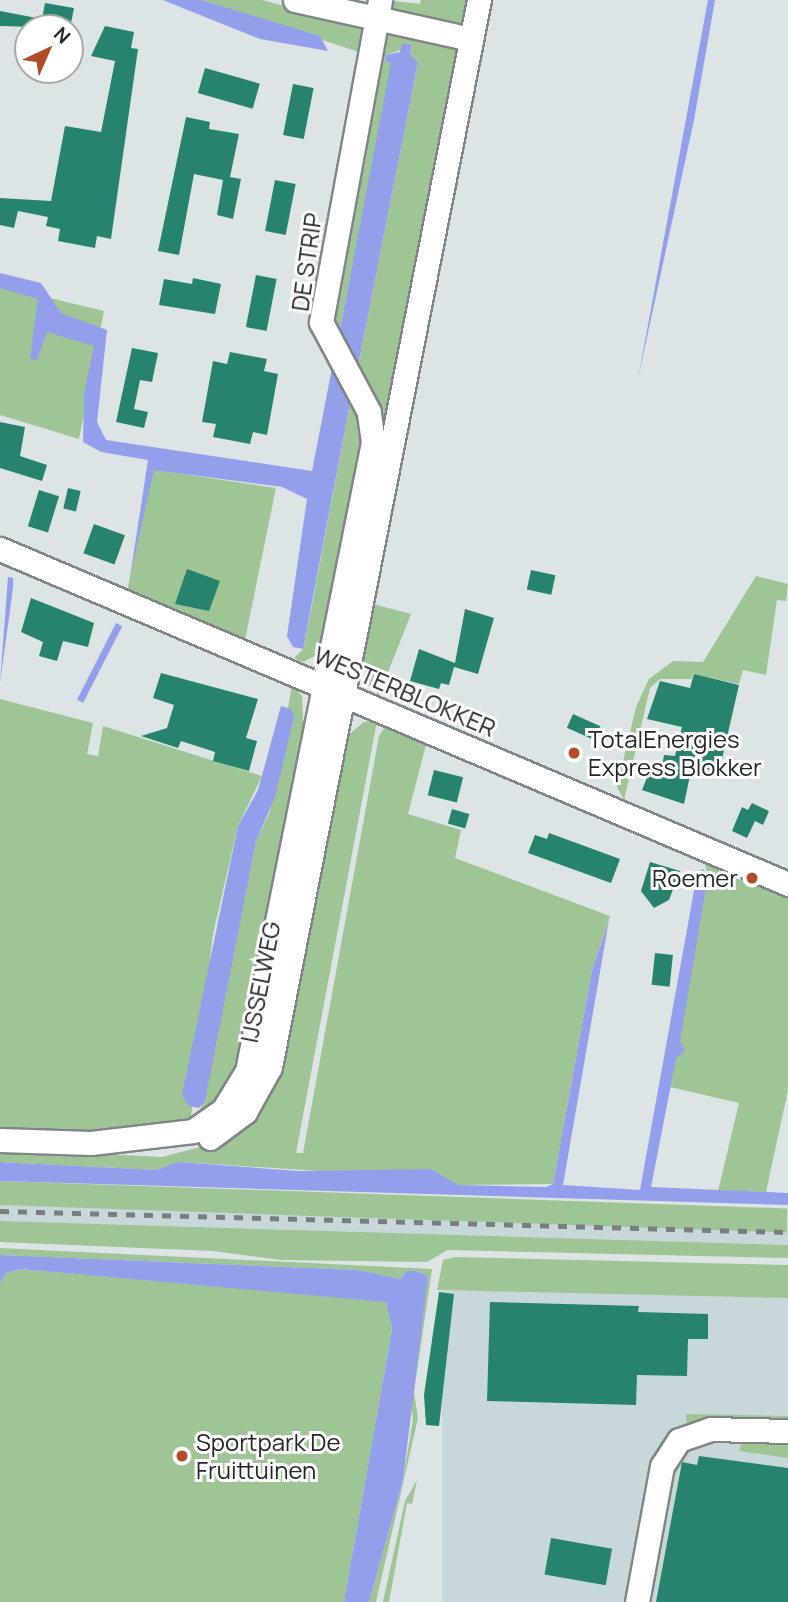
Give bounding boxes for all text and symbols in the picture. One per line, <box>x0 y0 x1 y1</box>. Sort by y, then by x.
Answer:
north arrow <box>14 14 84 84</box>
text: N <box>48 21 76 49</box>
street label: DE STRIP <box>285 211 327 313</box>
street label: WESTERBLOKKER <box>310 640 500 742</box>
place label: TotalEnergies Express Blokker <box>588 725 762 781</box>
marker: TotalEnergies Express Blokker <box>566 745 582 761</box>
place label: Roemer <box>652 864 738 892</box>
marker: Roemer <box>744 870 760 886</box>
street label: IJSSELWEG <box>234 919 286 1045</box>
place label: Sportpark De Fruittuinen <box>196 1428 341 1484</box>
marker: Sportpark De Fruittuinen <box>174 1448 190 1464</box>

